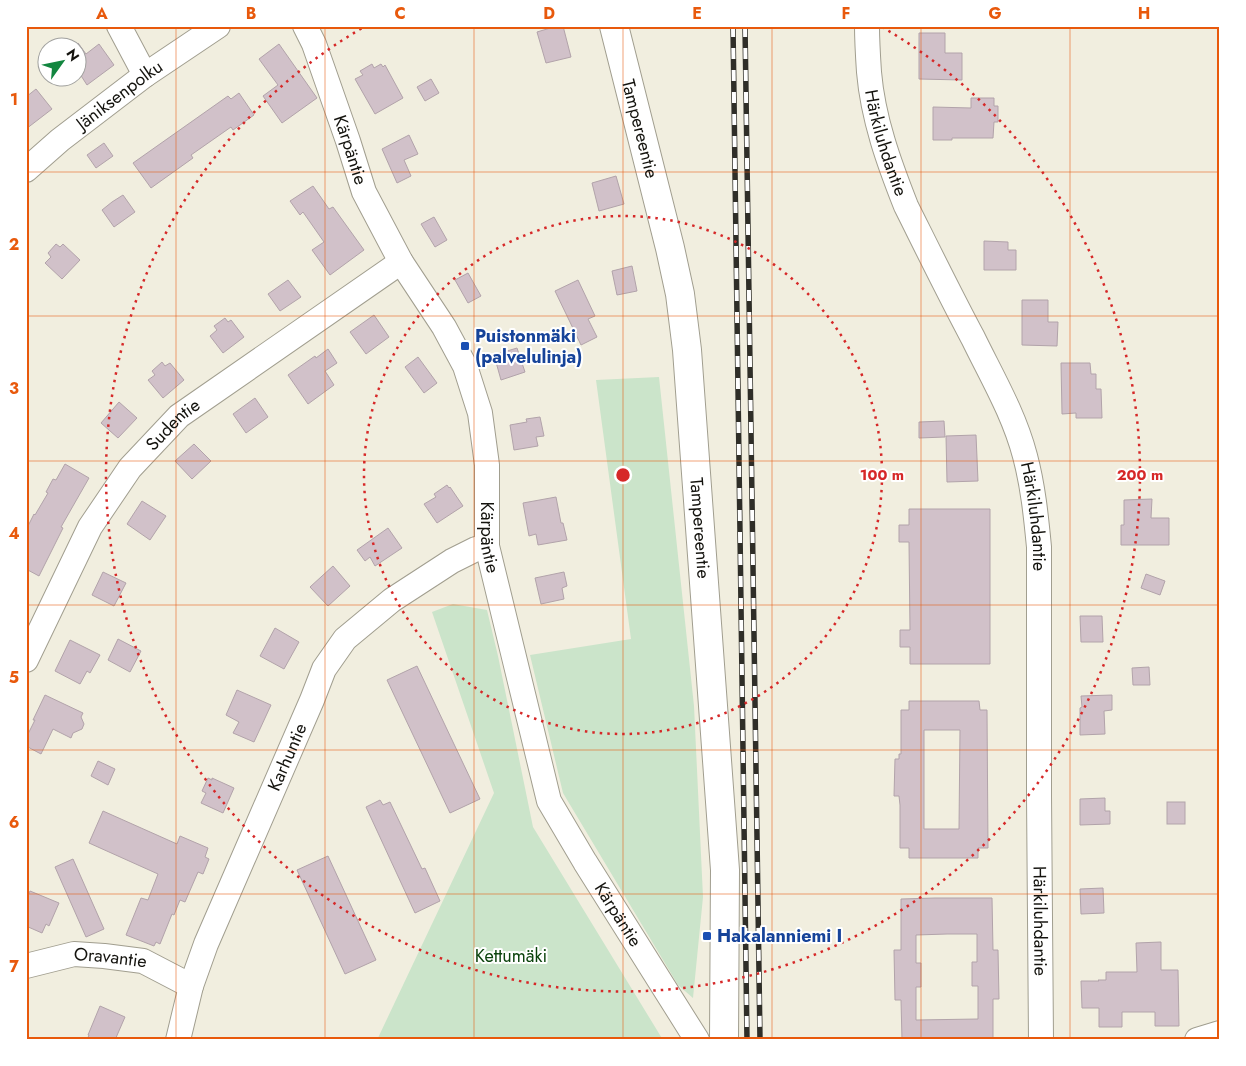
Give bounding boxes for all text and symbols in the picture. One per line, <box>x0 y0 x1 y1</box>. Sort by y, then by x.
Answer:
text: A <box>95 2 108 25</box>
text: B <box>246 2 256 25</box>
text: C <box>394 2 406 25</box>
text: D <box>543 2 555 25</box>
text: E <box>692 2 702 25</box>
text: F <box>842 2 850 25</box>
text: G <box>988 2 1002 25</box>
text: H <box>1138 2 1150 25</box>
north arrow <box>38 38 88 88</box>
text: N <box>61 45 84 65</box>
street label: Jäniksenpolku <box>69 54 168 137</box>
street label: Tampereentie <box>615 77 665 181</box>
text: 1 <box>10 88 18 111</box>
street label: Härkiluhdantie <box>858 88 914 200</box>
street label: Kärpäntie <box>327 111 374 188</box>
text: 2 <box>9 233 19 256</box>
place label: Puistonmäki (palvelulinja) <box>475 323 582 370</box>
marker: Puistonmäki (palvelulinja) <box>459 340 471 352</box>
text: 3 <box>9 377 19 400</box>
street label: Sudentie <box>140 392 205 457</box>
street label: Härkiluhdantie <box>1014 459 1052 571</box>
text: 100 m <box>860 464 904 486</box>
text: 200 m <box>1117 464 1163 486</box>
centre of rings <box>614 466 632 484</box>
street label: Tampereentie <box>683 477 717 579</box>
street label: Kärpäntie <box>474 502 506 576</box>
text: 4 <box>8 522 20 545</box>
text: 5 <box>9 666 19 689</box>
street label: Karhuntie <box>261 719 313 795</box>
text: 6 <box>9 811 19 834</box>
street label: Härkiluhdantie <box>1027 866 1053 976</box>
street label: Kärpäntie <box>588 877 648 952</box>
place label: Hakalanniemi I <box>717 923 842 949</box>
marker: Hakalanniemi I <box>701 930 713 942</box>
street label: Oravantie <box>73 941 148 974</box>
park label: Kettumäki <box>475 943 547 969</box>
text: 7 <box>9 955 19 978</box>

